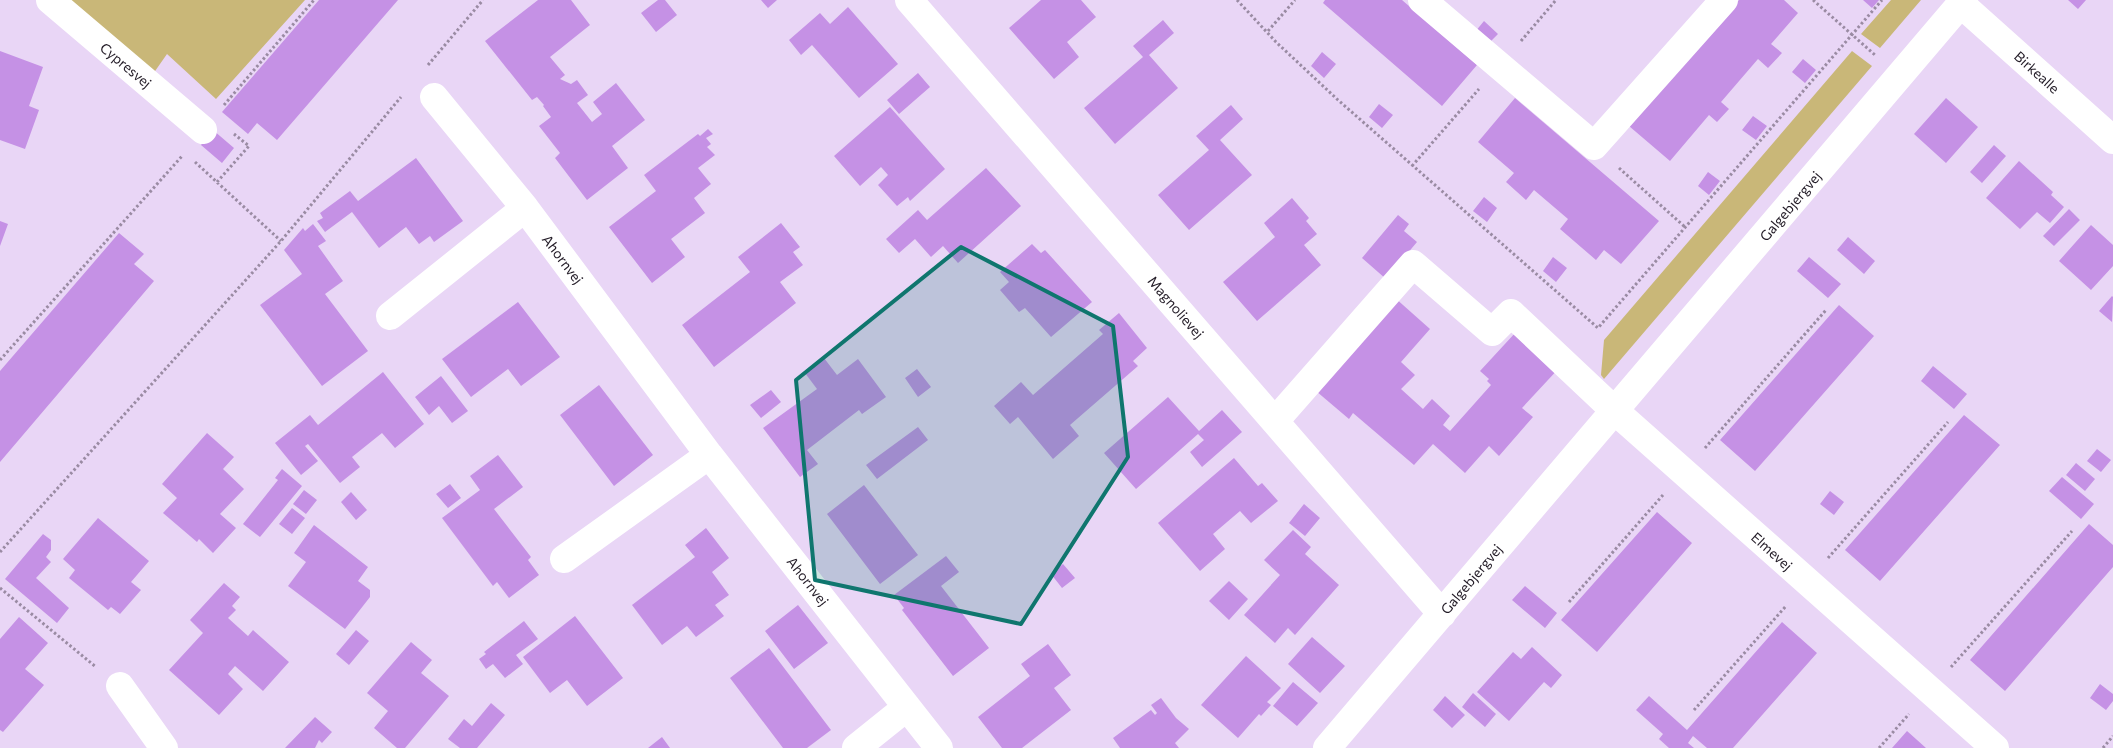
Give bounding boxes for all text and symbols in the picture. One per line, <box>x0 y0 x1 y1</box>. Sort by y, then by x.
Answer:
street label: Cypresvej <box>97 39 155 91</box>
street label: Birkealle <box>2011 47 2063 97</box>
street label: Galgebjergvej <box>1756 167 1824 245</box>
street label: Ahornvej <box>539 231 587 287</box>
street label: Magnolievej <box>1144 272 1208 342</box>
street label: Elmevej <box>1748 528 1796 574</box>
street label: Galgebjergvej <box>1437 540 1505 618</box>
street label: Ahornvej <box>784 553 832 609</box>

